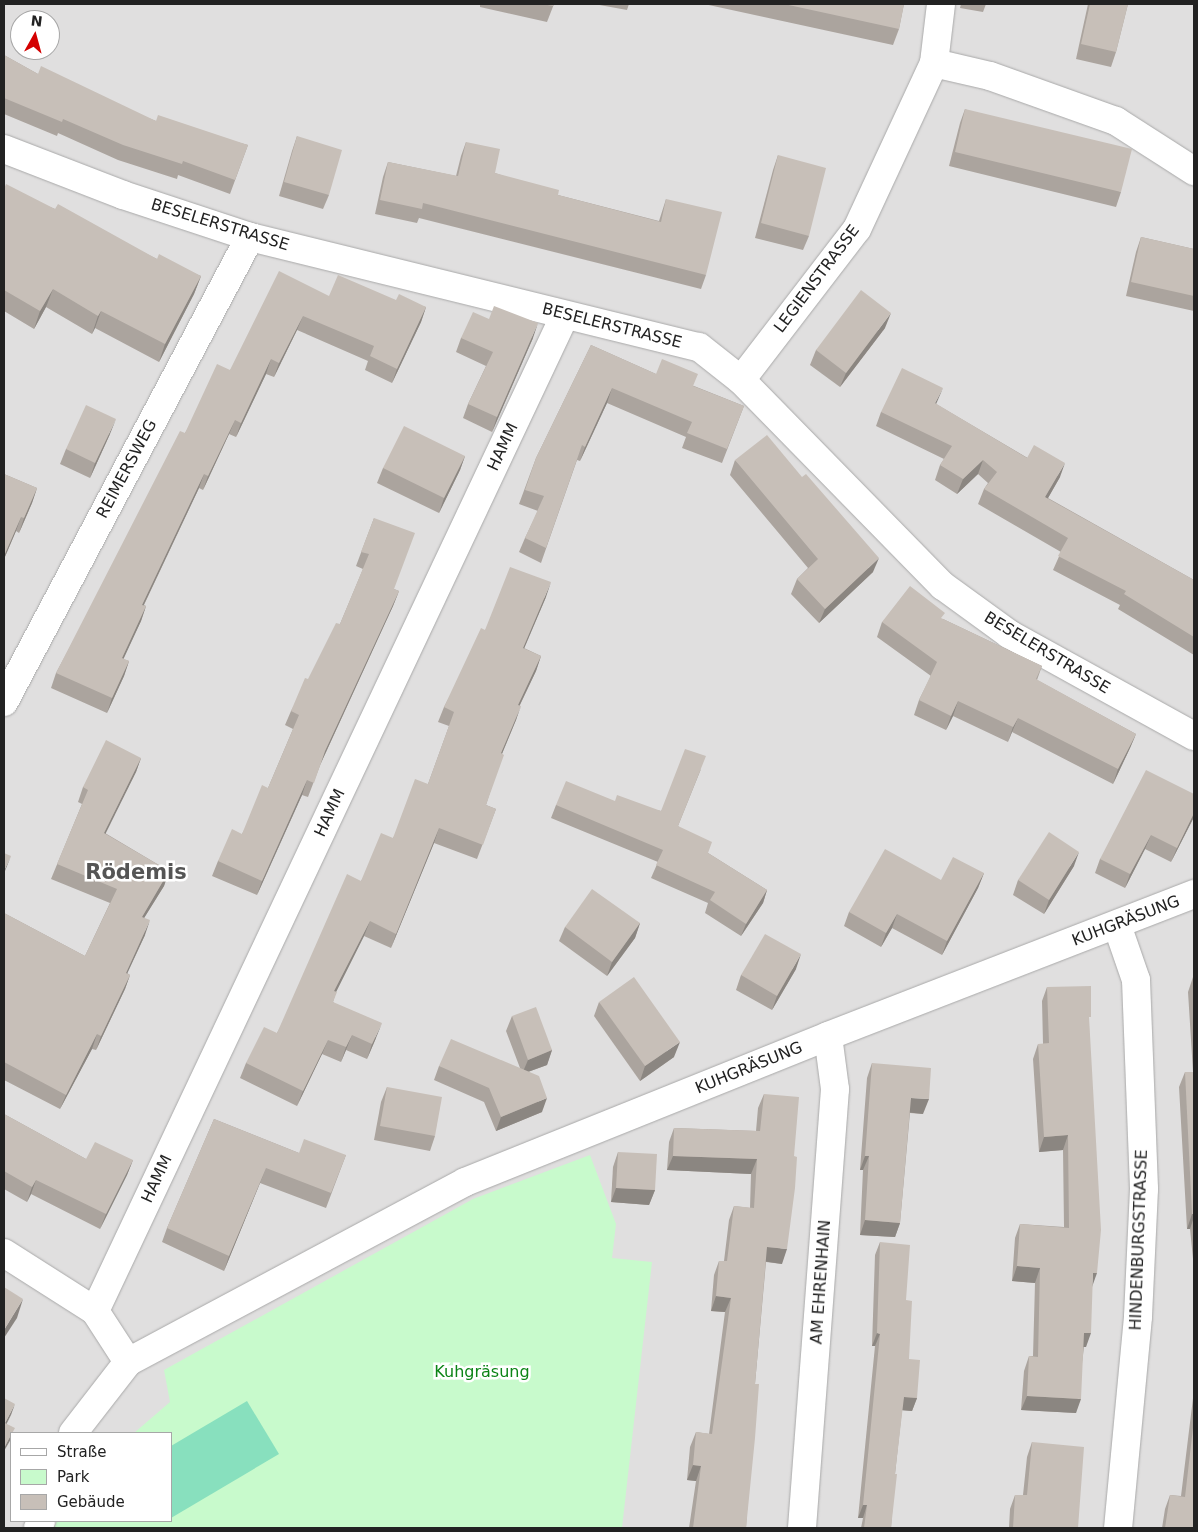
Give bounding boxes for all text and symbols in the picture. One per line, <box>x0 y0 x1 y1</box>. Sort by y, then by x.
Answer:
north arrow <box>10 10 60 60</box>
text: N <box>30 12 43 30</box>
street label: BESELERSTRASSE <box>149 195 291 255</box>
street label: LEGIENSTRASSE <box>770 221 864 337</box>
street label: BESELERSTRASSE <box>540 299 684 353</box>
street label: REIMERSWEG <box>93 416 161 522</box>
street label: HAMM <box>484 420 522 474</box>
street label: BESELERSTRASSE <box>981 608 1113 698</box>
street label: HAMM <box>311 786 349 840</box>
district label: Rödemis <box>85 859 187 885</box>
street label: KUHGRÄSUNG <box>1069 892 1183 950</box>
street label: KUHGRÄSUNG <box>693 1038 805 1098</box>
street label: HINDENBURGSTRASSE <box>1126 1149 1152 1331</box>
street label: HAMM <box>138 1152 176 1206</box>
street label: AM EHRENHAIN <box>807 1219 835 1345</box>
park label: Kuhgräsung <box>434 1362 530 1382</box>
legend <box>10 1432 172 1522</box>
text: Straße <box>57 1443 106 1461</box>
text: Park <box>57 1468 89 1486</box>
text: Gebäude <box>57 1493 125 1511</box>

